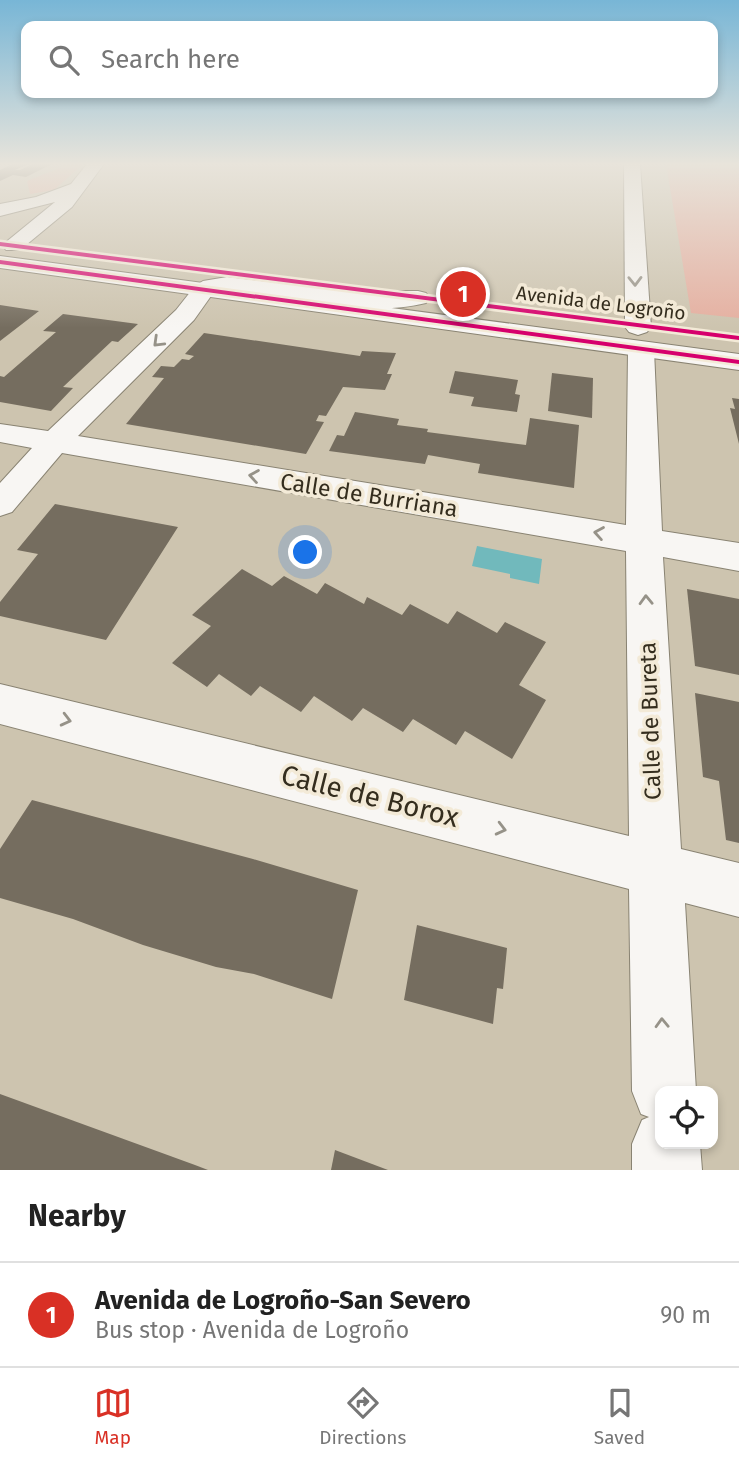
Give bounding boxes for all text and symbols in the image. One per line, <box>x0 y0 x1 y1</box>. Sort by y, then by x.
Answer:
search box <box>21 21 718 98</box>
icon: search <box>45 41 83 79</box>
text: Search here <box>101 44 240 75</box>
pin: 1 <box>440 268 486 320</box>
one-way arrow <box>627 276 642 287</box>
street label: Avenida de Logroño <box>515 281 687 325</box>
one-way arrow <box>153 333 166 346</box>
street label: Calle de Burriana <box>278 467 460 523</box>
one-way arrow <box>248 469 260 484</box>
one-way arrow <box>593 526 605 541</box>
your location <box>288 535 322 569</box>
one-way arrow <box>638 594 653 605</box>
street label: Calle de Bureta <box>633 642 667 800</box>
one-way arrow <box>60 712 72 726</box>
street label: Calle de Borox <box>278 758 463 834</box>
one-way arrow <box>495 821 507 835</box>
one-way arrow <box>654 1017 669 1028</box>
map controls <box>655 1086 718 1149</box>
button: locate <box>655 1086 718 1149</box>
text: Nearby <box>28 1198 126 1234</box>
text: Avenida de Logroño-San Severo <box>95 1285 471 1316</box>
text: 1 <box>46 1301 56 1329</box>
text: 90 m <box>660 1301 711 1329</box>
text: Bus stop · Avenida de Logroño <box>95 1316 409 1344</box>
tab: Map <box>94 1384 132 1449</box>
tab: Directions <box>319 1384 406 1449</box>
tab: Saved <box>594 1384 645 1449</box>

